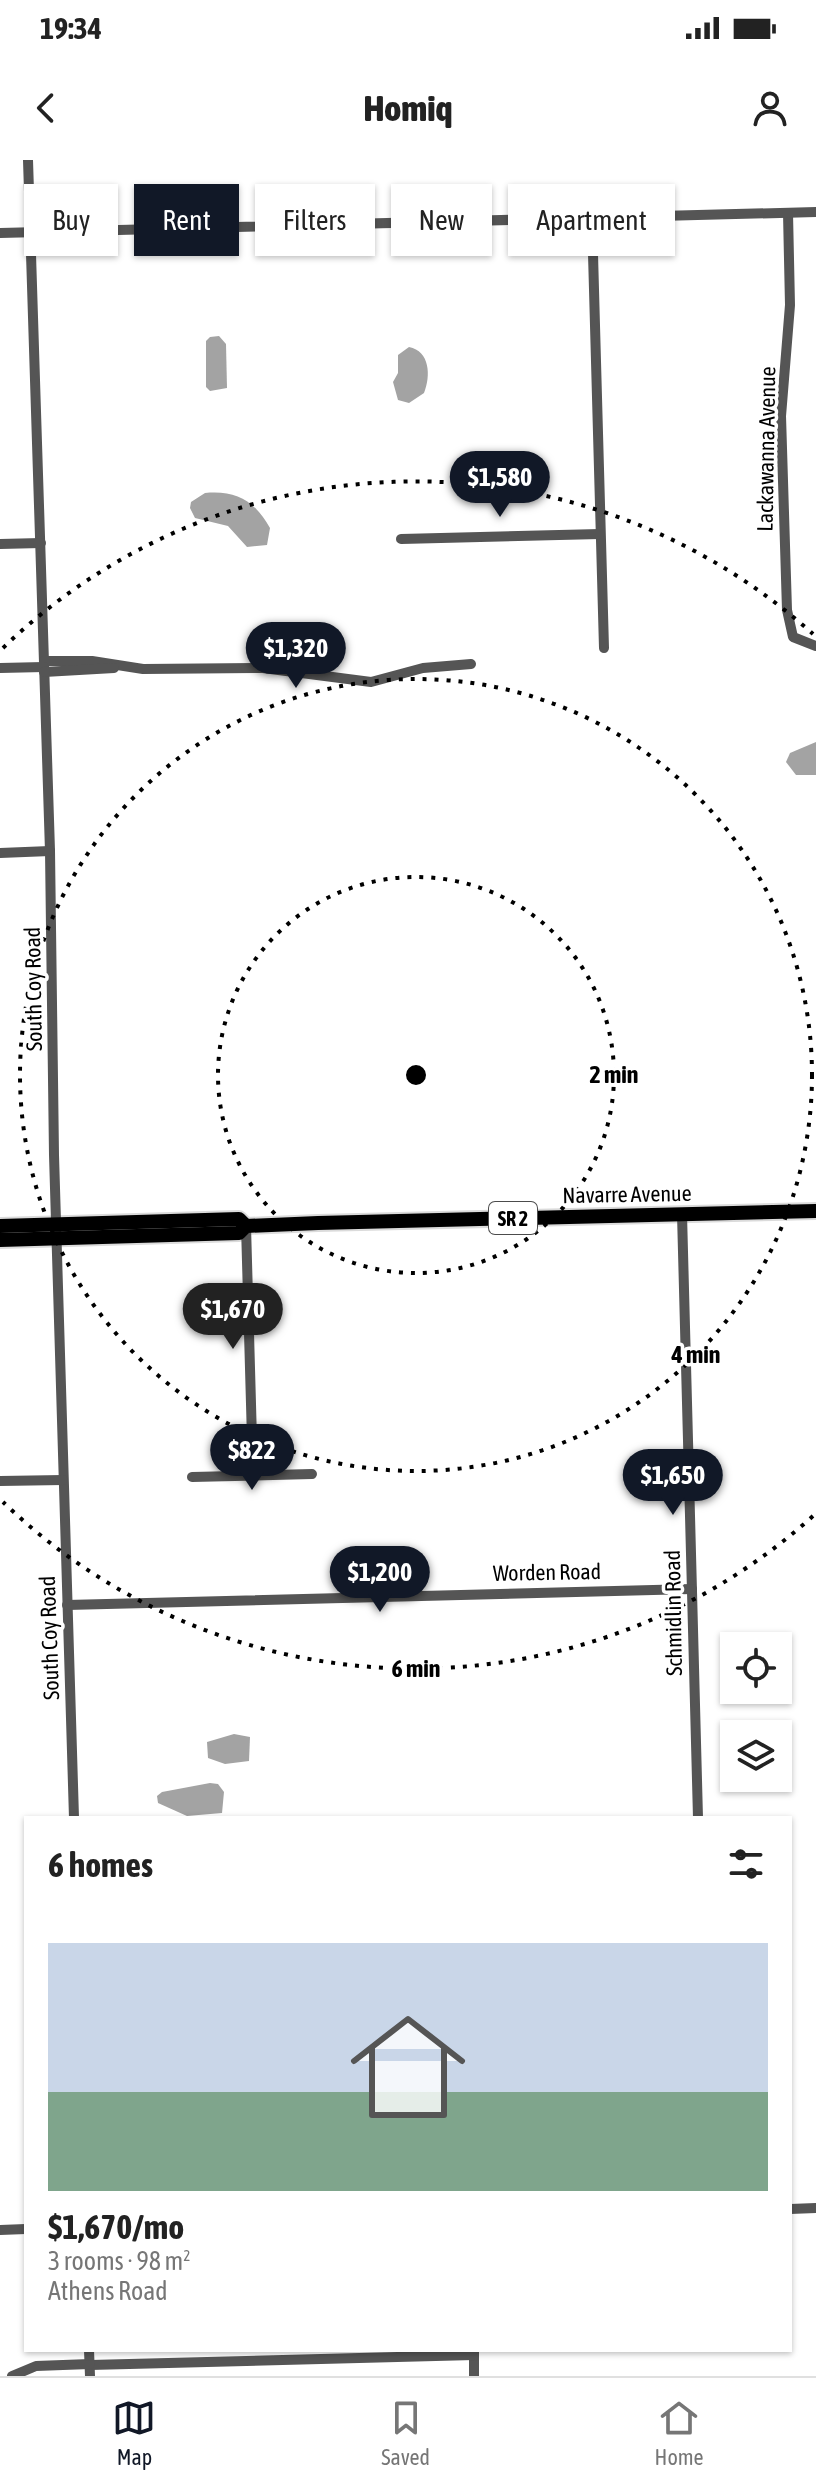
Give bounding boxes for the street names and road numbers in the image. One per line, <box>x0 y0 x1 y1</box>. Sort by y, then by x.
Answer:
street label: Lackawanna Avenue <box>752 366 780 532</box>
street label: South Coy Road <box>19 927 47 1051</box>
street label: Navarre Avenue <box>562 1180 692 1208</box>
road number: SR 2 <box>489 1202 537 1234</box>
street label: Schmidlin Road <box>659 1550 687 1676</box>
street label: Worden Road <box>493 1558 601 1586</box>
street label: South Coy Road <box>34 1575 64 1701</box>

